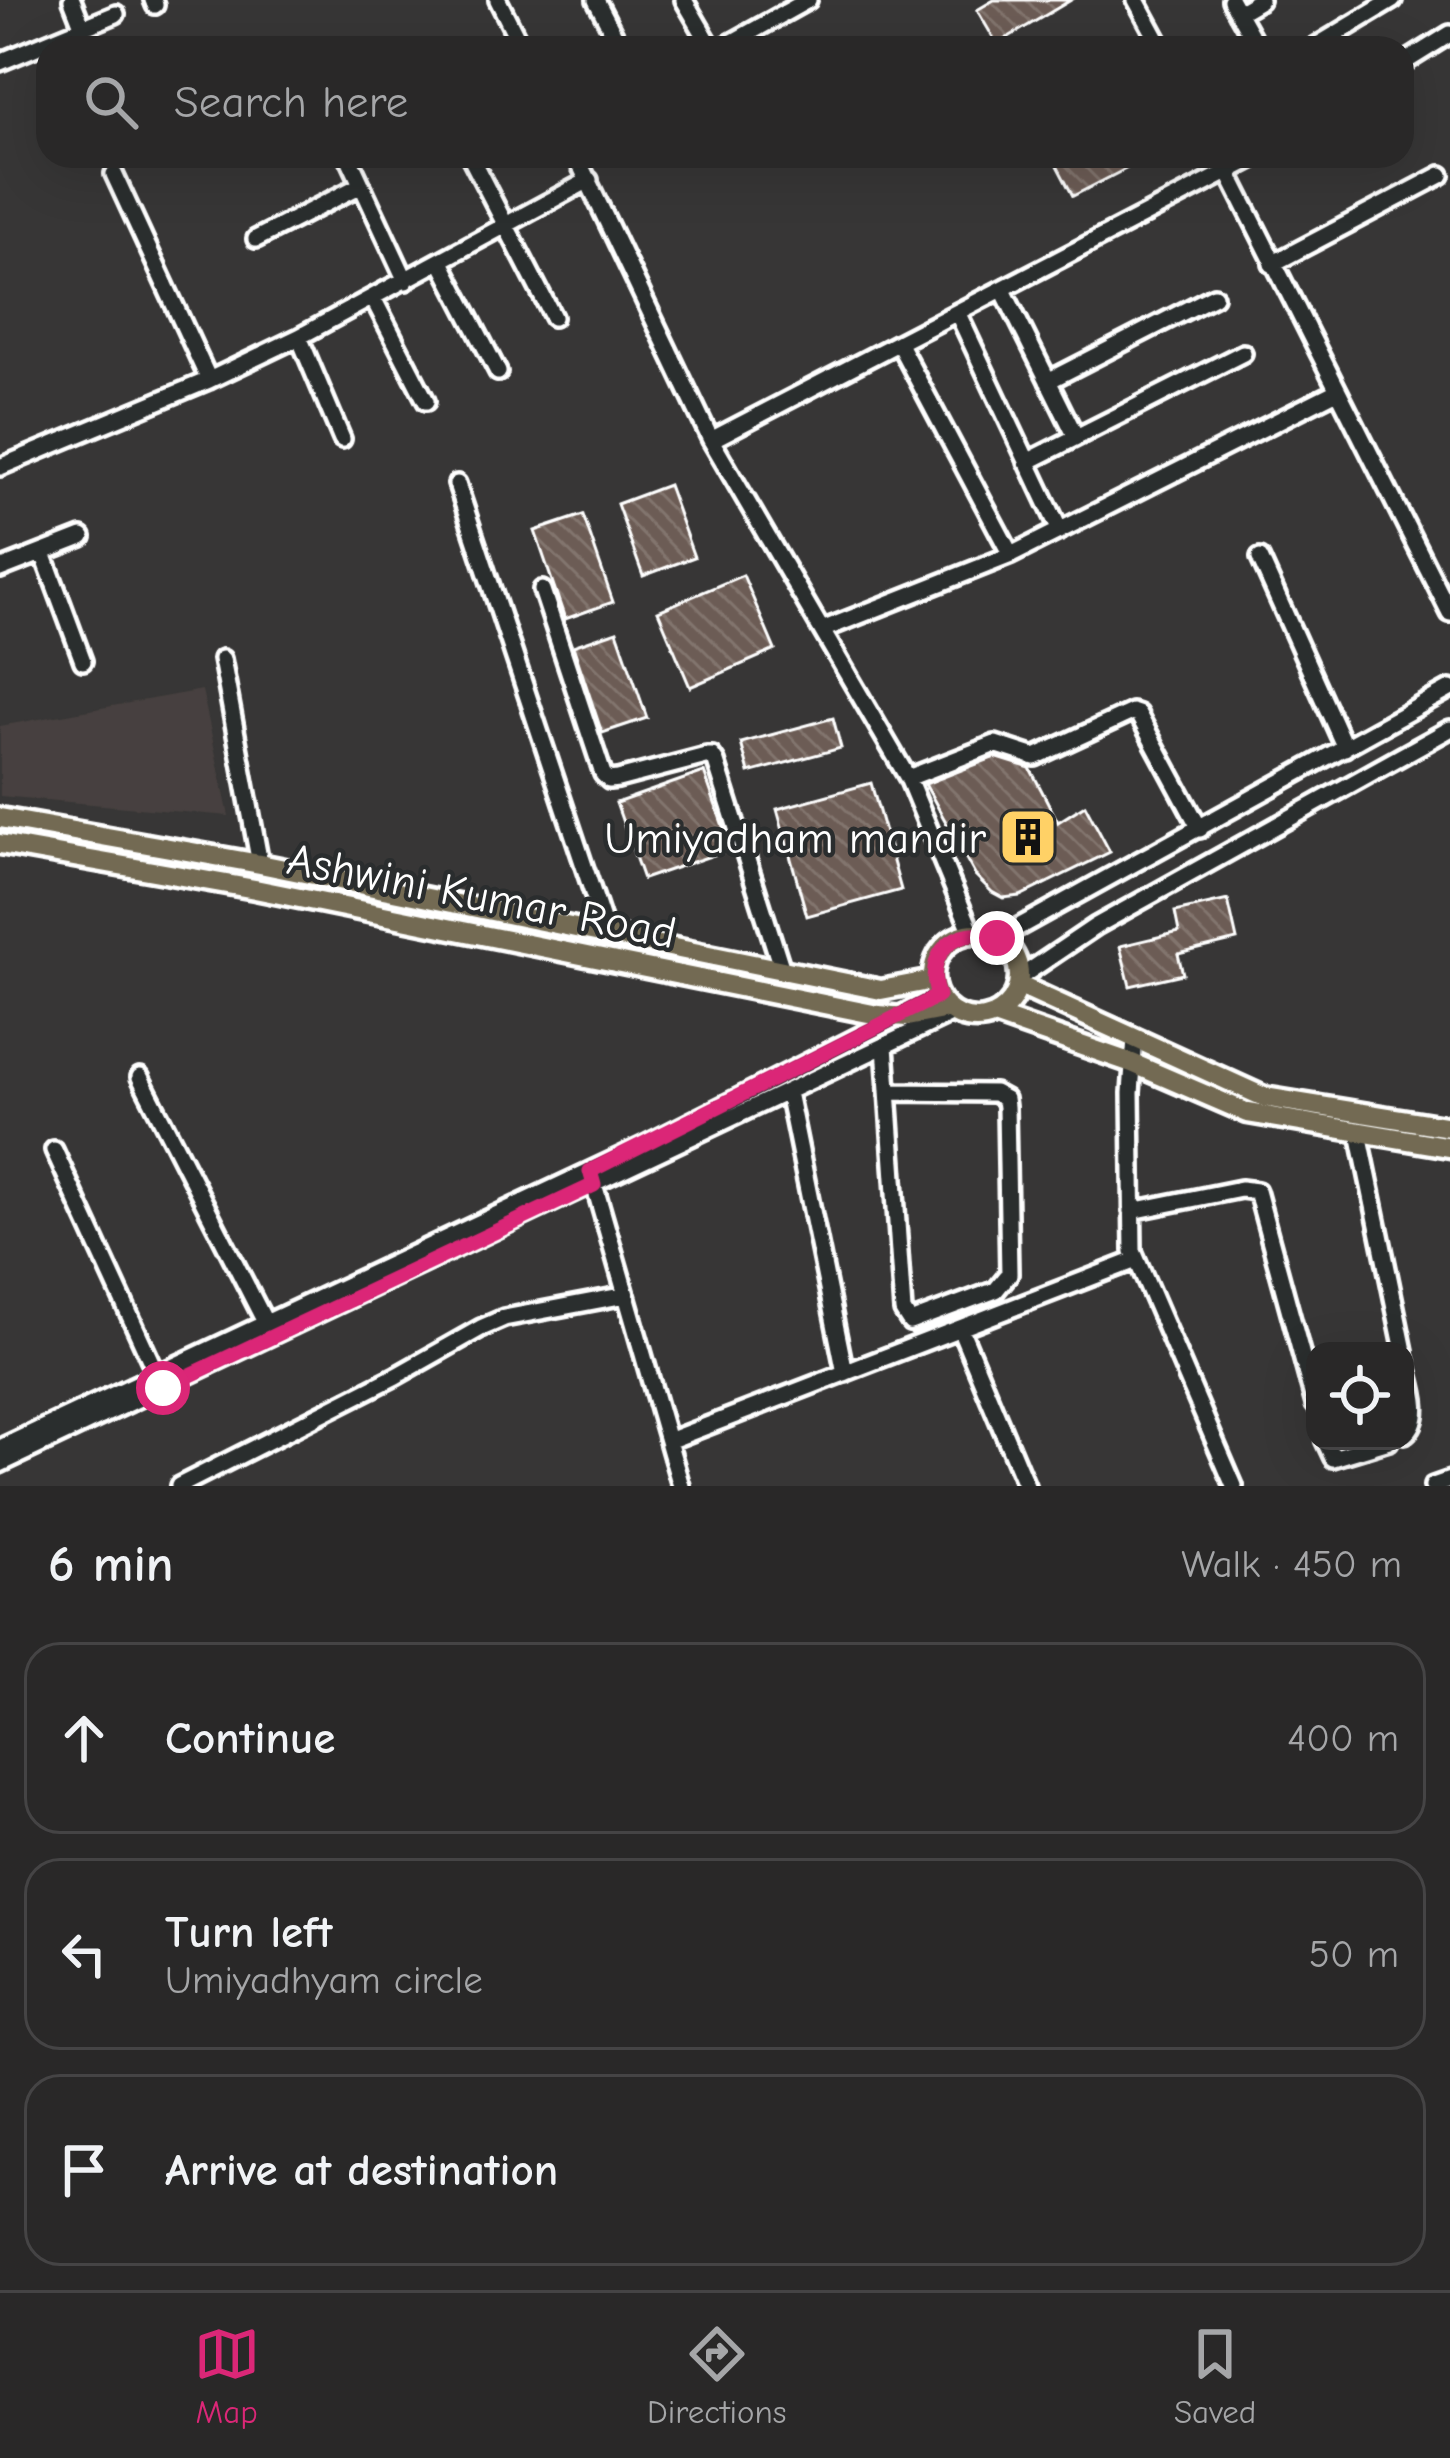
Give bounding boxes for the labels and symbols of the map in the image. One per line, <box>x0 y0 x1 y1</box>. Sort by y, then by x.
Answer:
building icon: Umiyadham mandir <box>997 806 1059 868</box>
place label: Umiyadham mandir <box>604 812 986 864</box>
street label: Ashwini Kumar Road <box>283 833 681 959</box>
route end <box>970 911 1024 965</box>
route start <box>136 1361 190 1415</box>

